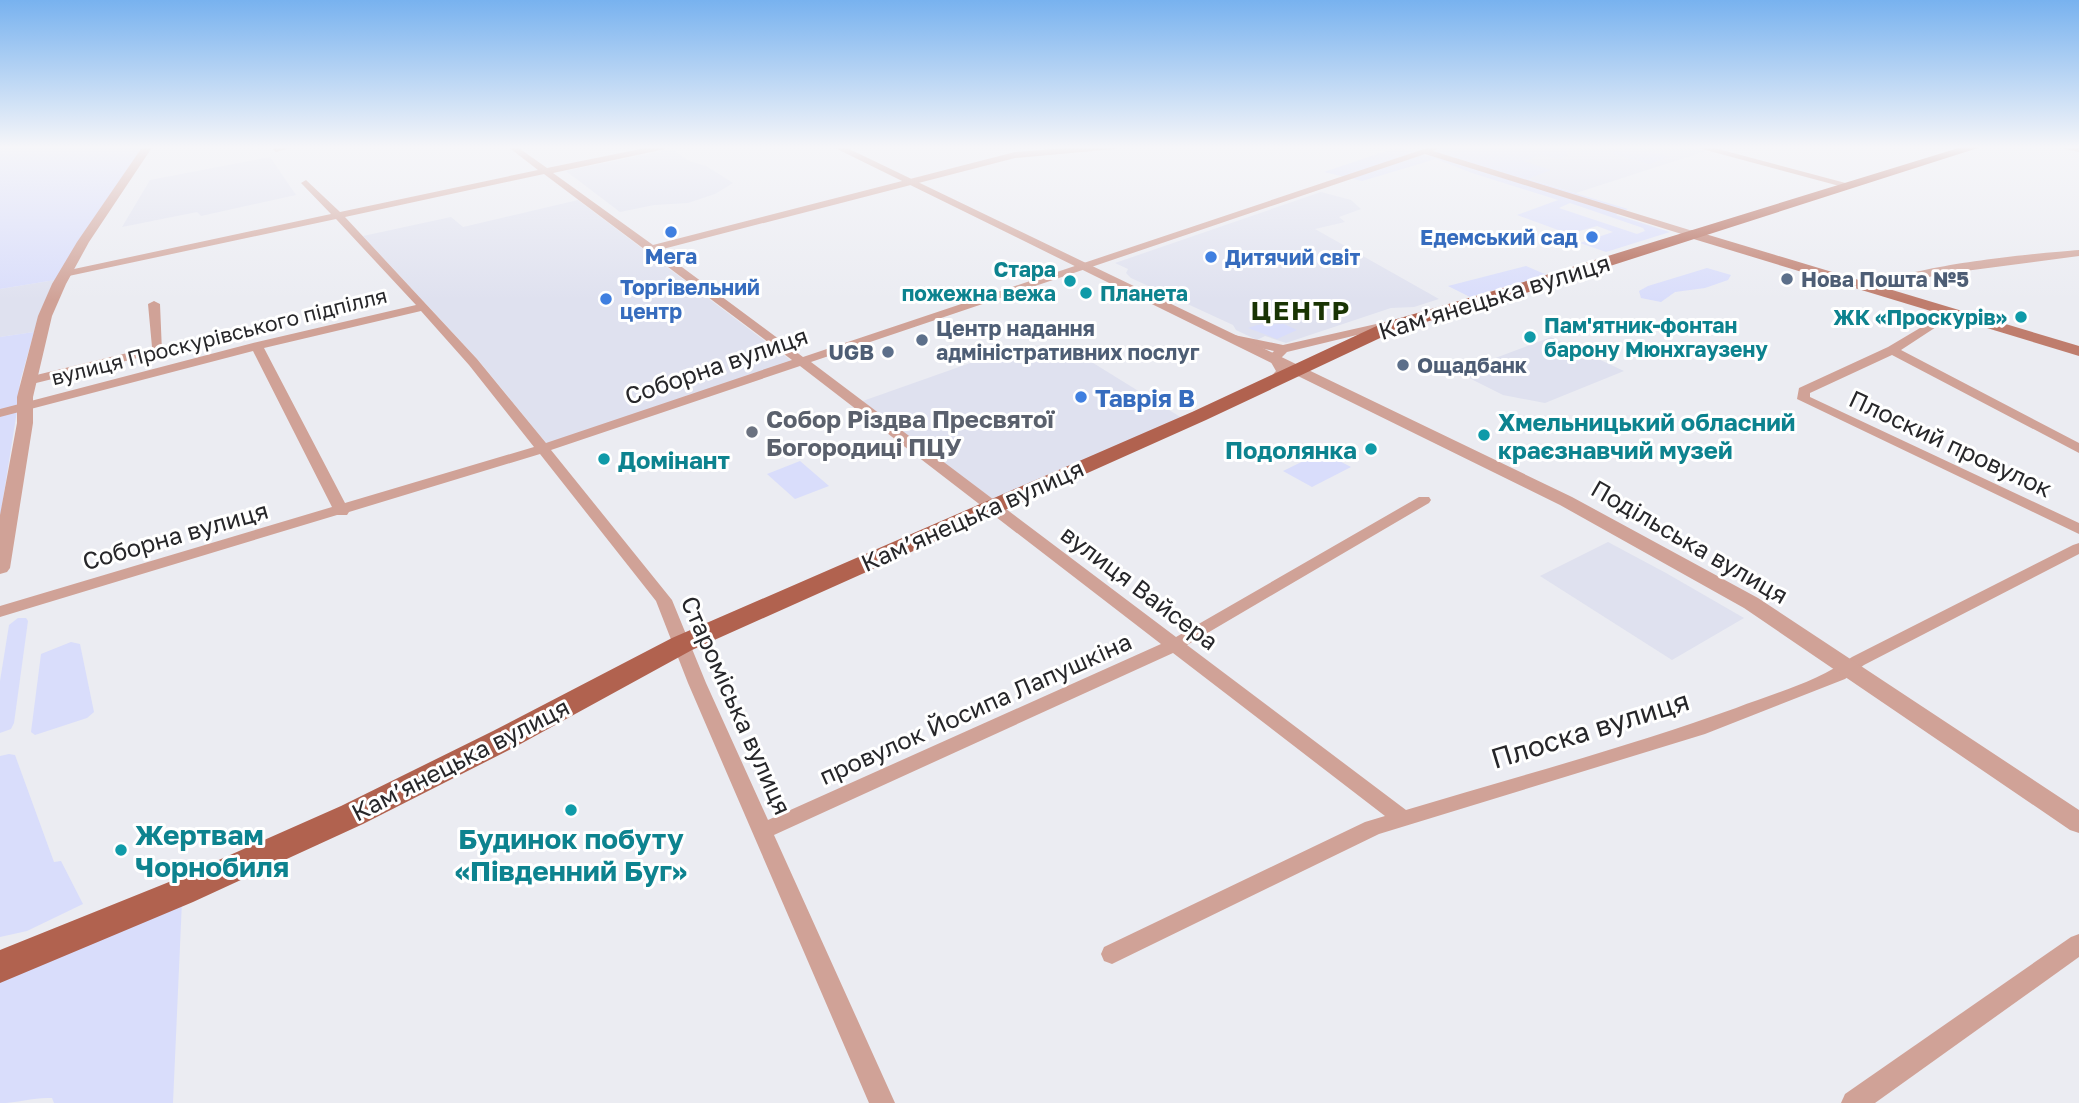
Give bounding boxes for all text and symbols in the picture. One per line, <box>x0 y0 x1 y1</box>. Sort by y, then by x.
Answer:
marker: Мега <box>663 224 679 240</box>
place label: Едемський сад <box>1420 224 1578 250</box>
marker: Едемський сад <box>1584 229 1600 245</box>
place label: Мега <box>645 243 697 269</box>
place label: Дитячий світ <box>1225 244 1361 270</box>
street label: Камʼянецька вулиця <box>1375 247 1613 345</box>
marker: Дитячий світ <box>1203 249 1219 265</box>
place label: Стара пожежна вежа <box>902 256 1056 306</box>
place label: Нова Пошта №5 <box>1801 266 1969 292</box>
marker: Нова Пошта №5 <box>1779 271 1795 287</box>
marker: Стара пожежна вежа <box>1062 273 1078 289</box>
place label: Торгівельний центр <box>620 274 760 324</box>
place label: Планета <box>1100 280 1188 306</box>
street label: вулиця Проскурівського підпілля <box>48 282 390 390</box>
marker: Планета <box>1078 285 1094 301</box>
marker: Торгівельний центр <box>598 291 614 307</box>
district label: ЦЕНТР <box>1251 295 1351 326</box>
place label: ЖК «Проскурів» <box>1833 304 2007 330</box>
marker: ЖК «Проскурів» <box>2013 309 2029 325</box>
place label: Пам'ятник-фонтан барону Мюнхгаузену <box>1544 312 1768 362</box>
place label: Центр надання адміністративних послуг <box>936 315 1200 365</box>
street label: Соборна вулиця <box>621 320 811 410</box>
marker: Пам'ятник-фонтан барону Мюнхгаузену <box>1522 329 1538 345</box>
marker: Центр надання адміністративних послуг <box>914 332 930 348</box>
place label: UGB <box>828 339 874 365</box>
marker: UGB <box>880 344 896 360</box>
place label: Ощадбанк <box>1417 352 1527 378</box>
marker: Ощадбанк <box>1395 357 1411 373</box>
place label: Таврія В <box>1095 383 1195 412</box>
street label: Плоский провулок <box>1845 383 2057 503</box>
marker: Таврія В <box>1073 389 1089 405</box>
place label: Собор Різдва Пресвятої Богородиці ПЦУ <box>766 404 1055 461</box>
place label: Хмельницький обласний краєзнавчий музей <box>1498 407 1795 464</box>
marker: Собор Різдва Пресвятої Богородиці ПЦУ <box>744 424 760 440</box>
marker: Хмельницький обласний краєзнавчий музей <box>1476 427 1492 443</box>
place label: Подолянка <box>1225 435 1357 464</box>
marker: Подолянка <box>1363 441 1379 457</box>
place label: Домінант <box>618 445 730 474</box>
marker: Домінант <box>596 451 612 467</box>
street label: Камʼянецька вулиця <box>856 453 1088 577</box>
street label: Подільська вулиця <box>1586 473 1794 609</box>
street label: Соборна вулиця <box>79 495 271 575</box>
street label: вулиця Вайсера <box>1056 519 1224 655</box>
street label: Староміська вулиця <box>676 591 798 819</box>
street label: провулок Йосипа Лапушкіна <box>814 626 1136 790</box>
street label: Плоска вулиця <box>1487 683 1693 775</box>
street label: Камʼянецька вулиця <box>346 692 574 826</box>
marker: Будинок побуту «Південний Буг» <box>563 802 579 818</box>
place label: Жертвам Чорнобиля <box>135 818 289 883</box>
place label: Будинок побуту «Південний Буг» <box>455 822 687 887</box>
marker: Жертвам Чорнобиля <box>113 842 129 858</box>

